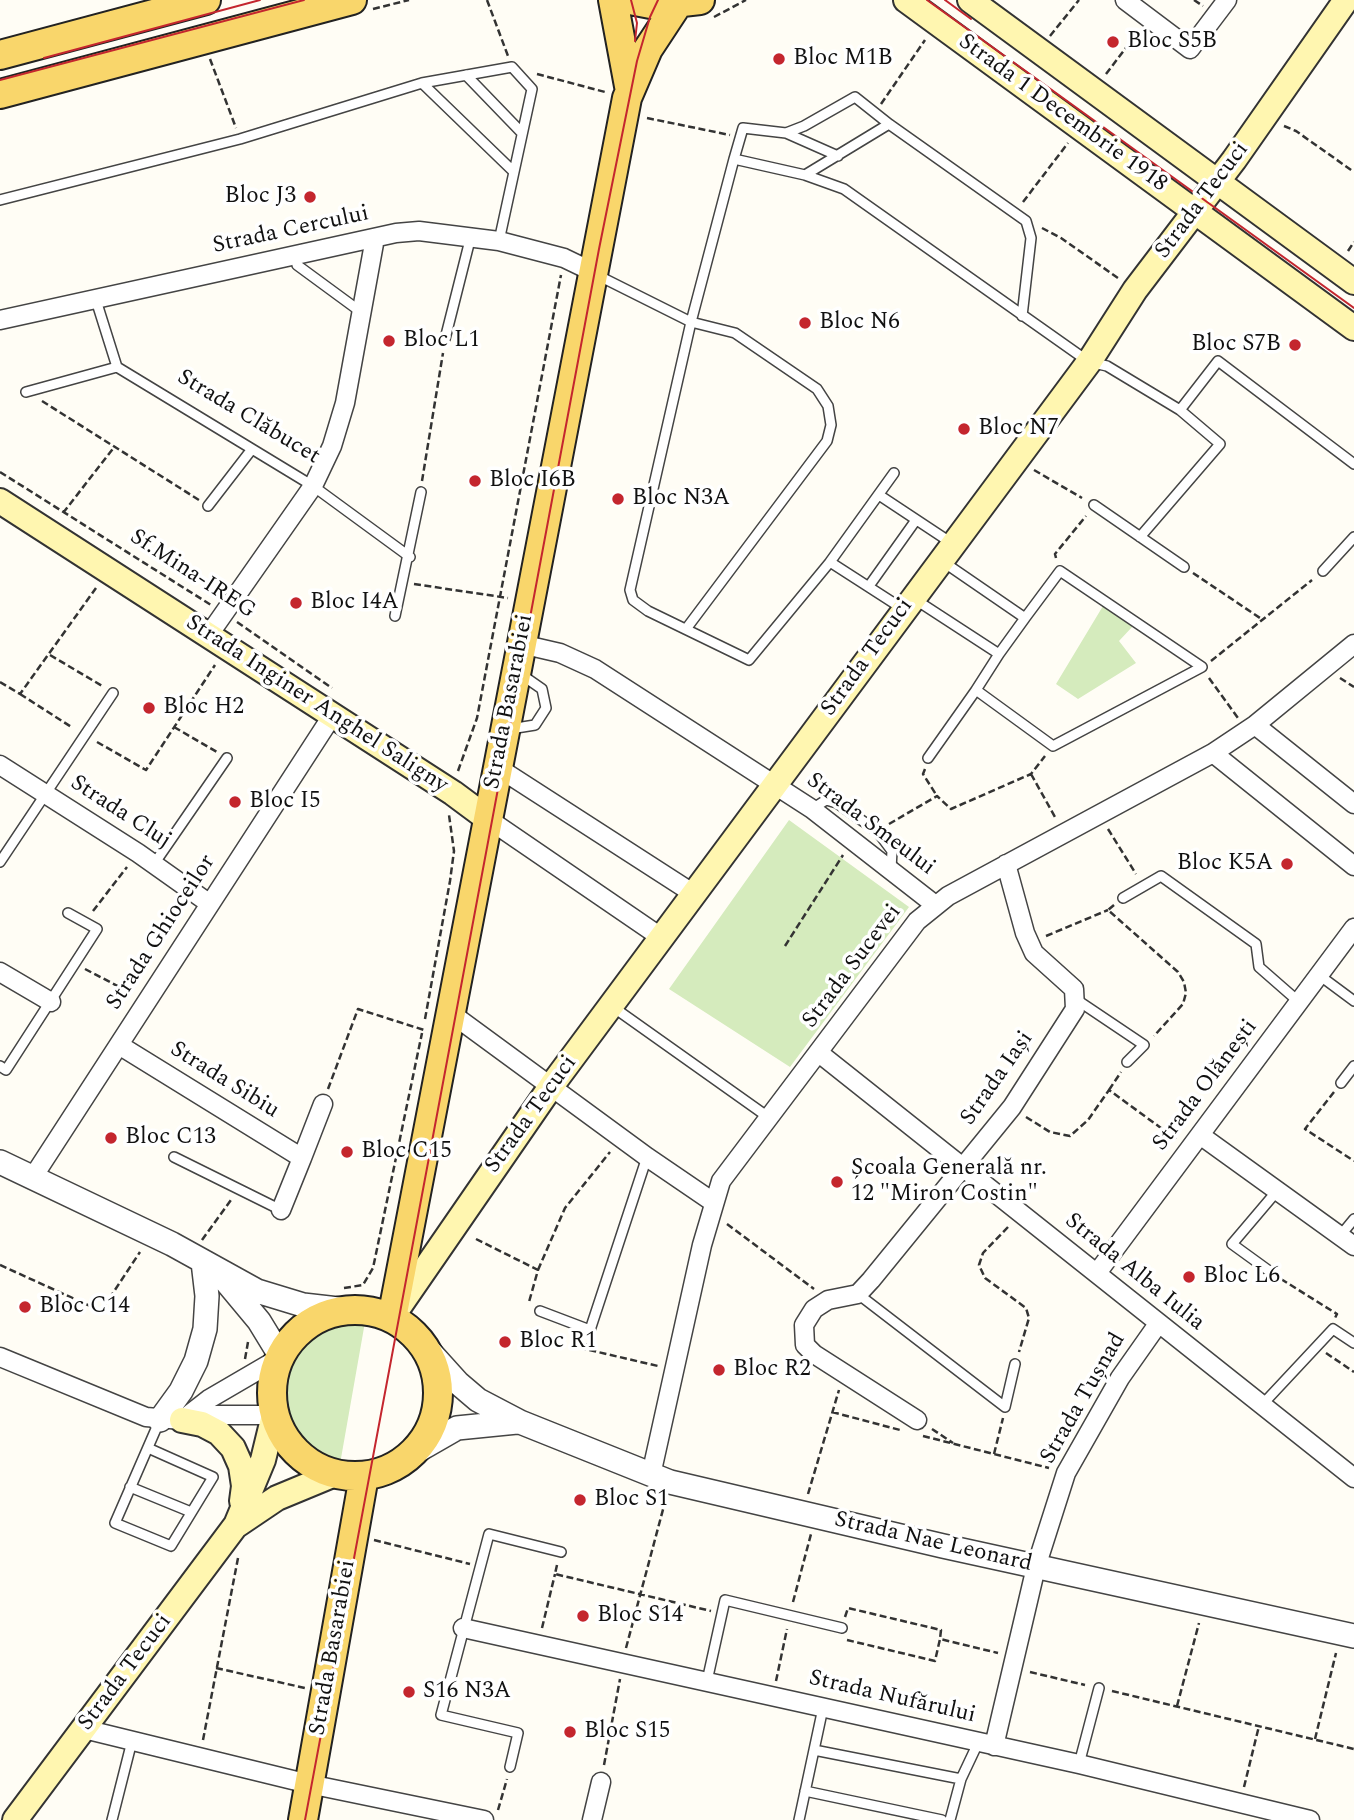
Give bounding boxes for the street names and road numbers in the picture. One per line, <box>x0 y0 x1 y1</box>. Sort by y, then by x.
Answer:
street label: Strada 1 Decembrie 1918 <box>952 29 1172 199</box>
street label: Strada Tecuci <box>1150 137 1256 265</box>
street label: Strada Cercului <box>210 201 372 261</box>
street label: Strada Clăbucet <box>171 364 325 472</box>
street label: Sf.Mina-IREG <box>124 524 260 626</box>
street label: Strada Tecuci <box>816 594 920 722</box>
street label: Strada Inginer Anghel Saligny <box>180 610 452 800</box>
street label: Strada Basarabiei <box>479 612 541 792</box>
street label: Strada Smeului <box>800 768 940 882</box>
street label: Strada Cluj <box>64 770 176 856</box>
street label: Strada Ghioceilor <box>102 850 222 1016</box>
street label: Strada Sucevei <box>797 900 909 1034</box>
street label: Strada Olănești <box>1148 1015 1264 1157</box>
street label: Strada Iași <box>956 1027 1040 1131</box>
street label: Strada Sibiu <box>164 1037 284 1125</box>
street label: Strada Tecuci <box>480 1051 584 1179</box>
street label: Strada Alba Iulia <box>1058 1208 1210 1338</box>
street label: Strada Tușnad <box>1035 1329 1133 1469</box>
street label: Strada Nae Leonard <box>831 1507 1035 1579</box>
street label: Strada Basarabiei <box>305 1558 363 1738</box>
street label: Strada Tecuci <box>73 1609 179 1737</box>
street label: Strada Nufărului <box>806 1665 978 1731</box>

